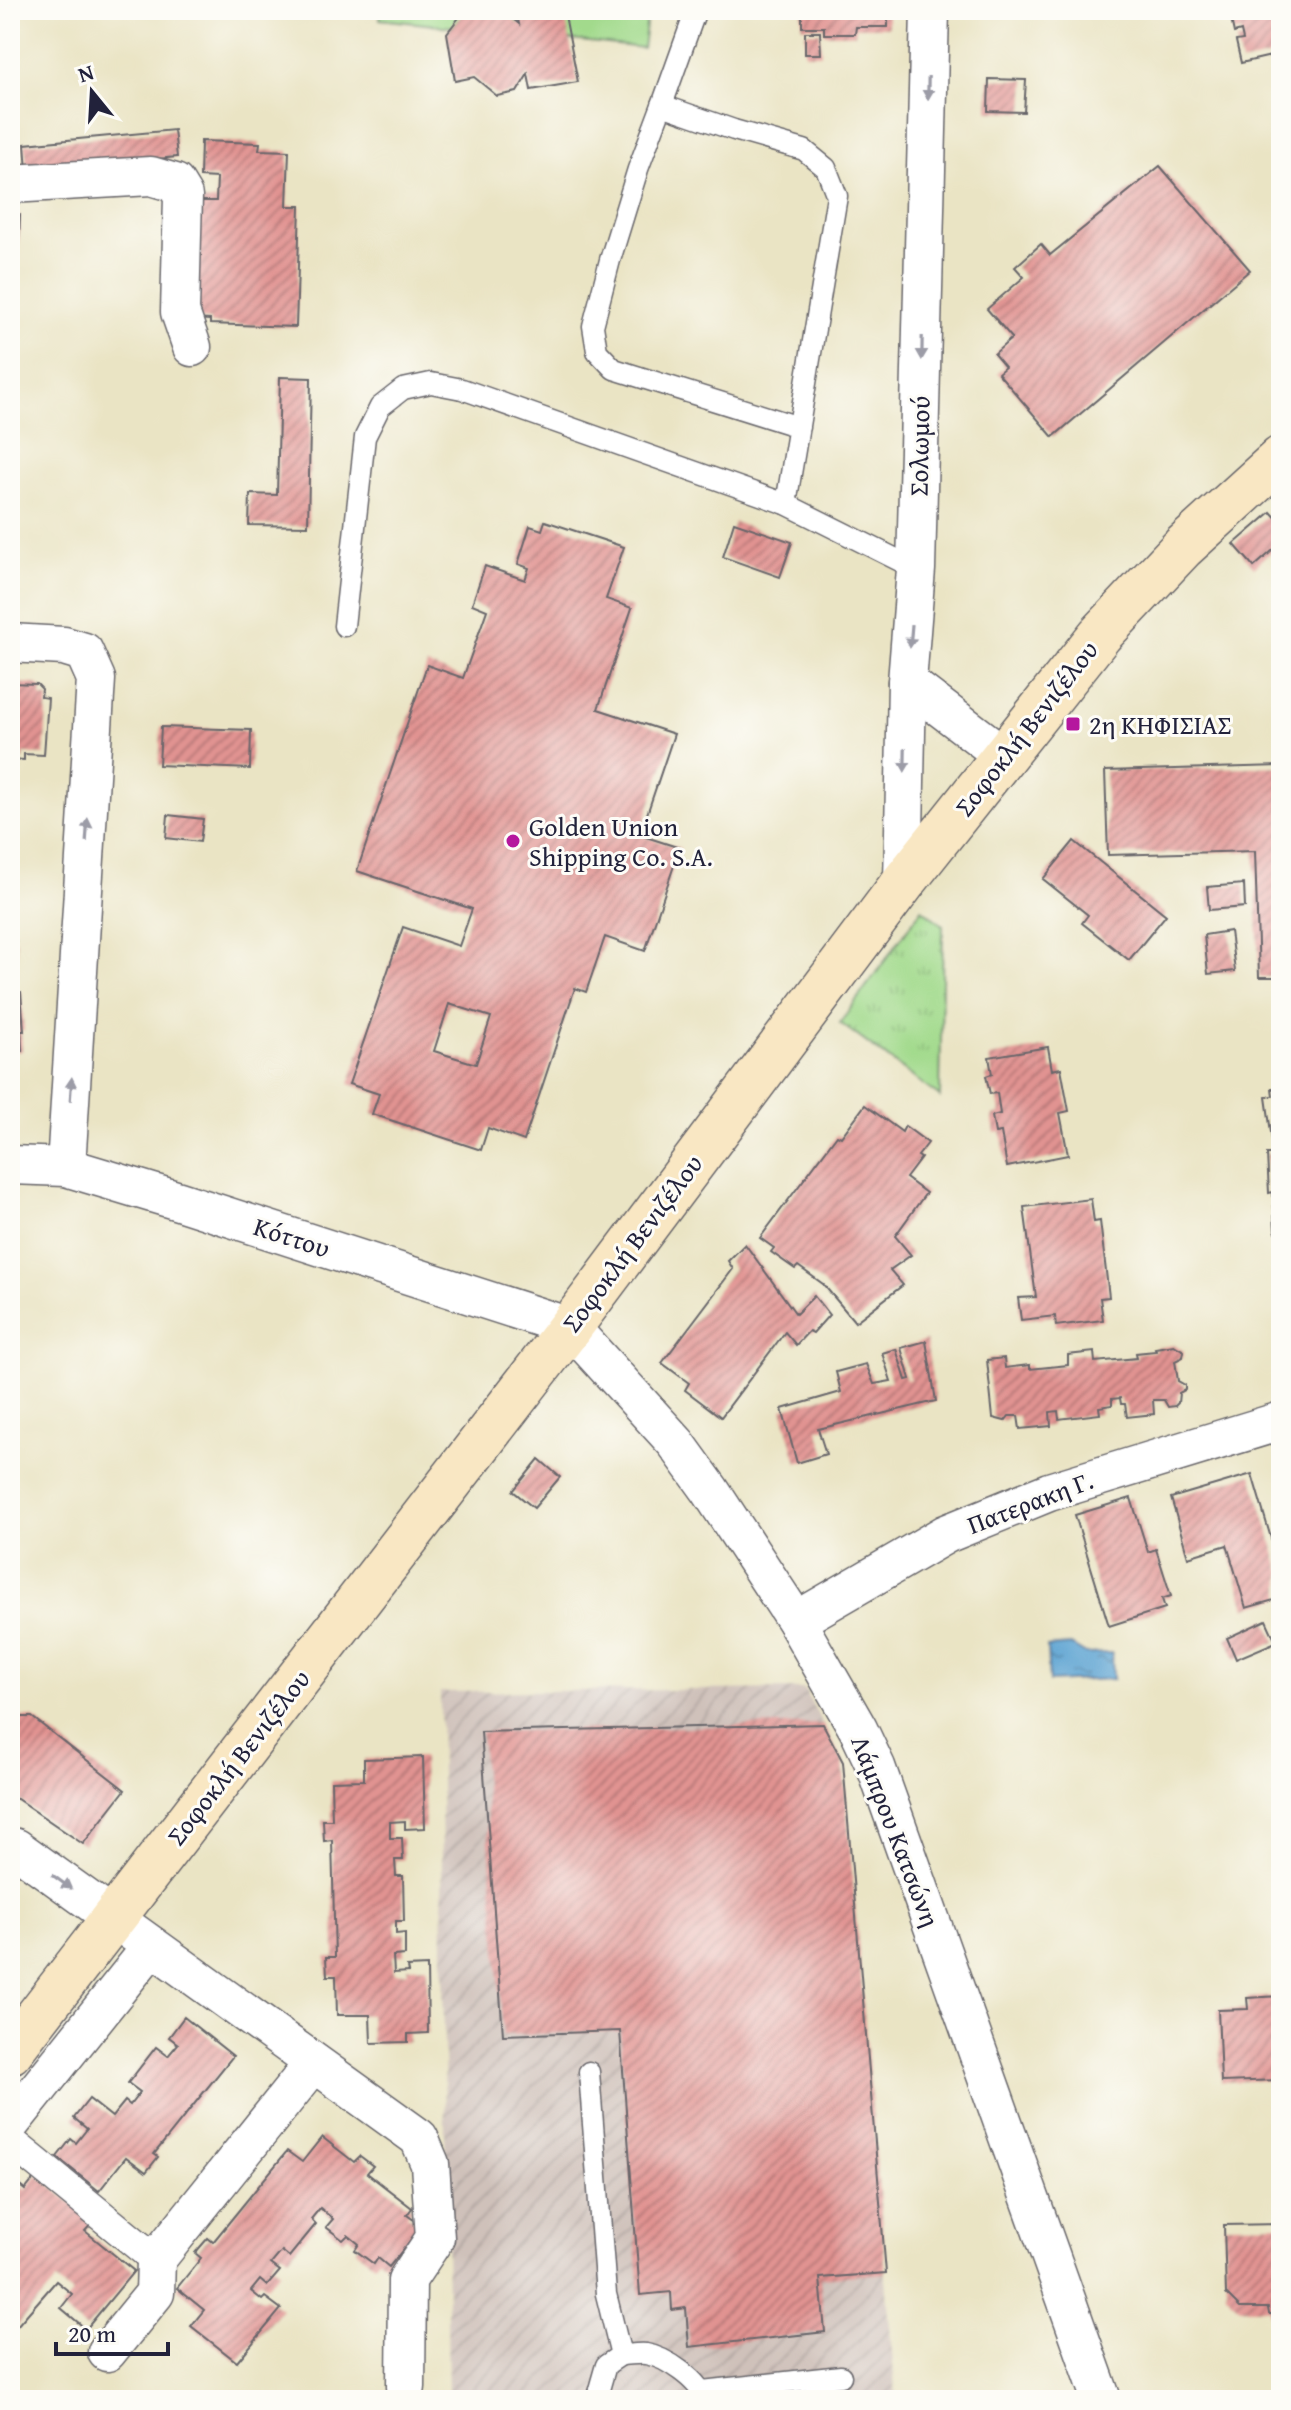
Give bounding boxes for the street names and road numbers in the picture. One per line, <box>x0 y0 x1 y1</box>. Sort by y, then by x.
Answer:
street label: Σολωμού <box>899 395 939 497</box>
street label: Σοφοκλή Βενιζέλου <box>945 632 1107 824</box>
street label: Σοφοκλή Βενιζέλου <box>552 1146 712 1340</box>
street label: Κόττου <box>249 1206 335 1268</box>
street label: Πατερακη Γ. <box>961 1460 1099 1544</box>
street label: Σοφοκλή Βενιζέλου <box>157 1661 319 1853</box>
street label: Λάμπρου Κατσώνη <box>842 1730 950 1932</box>

